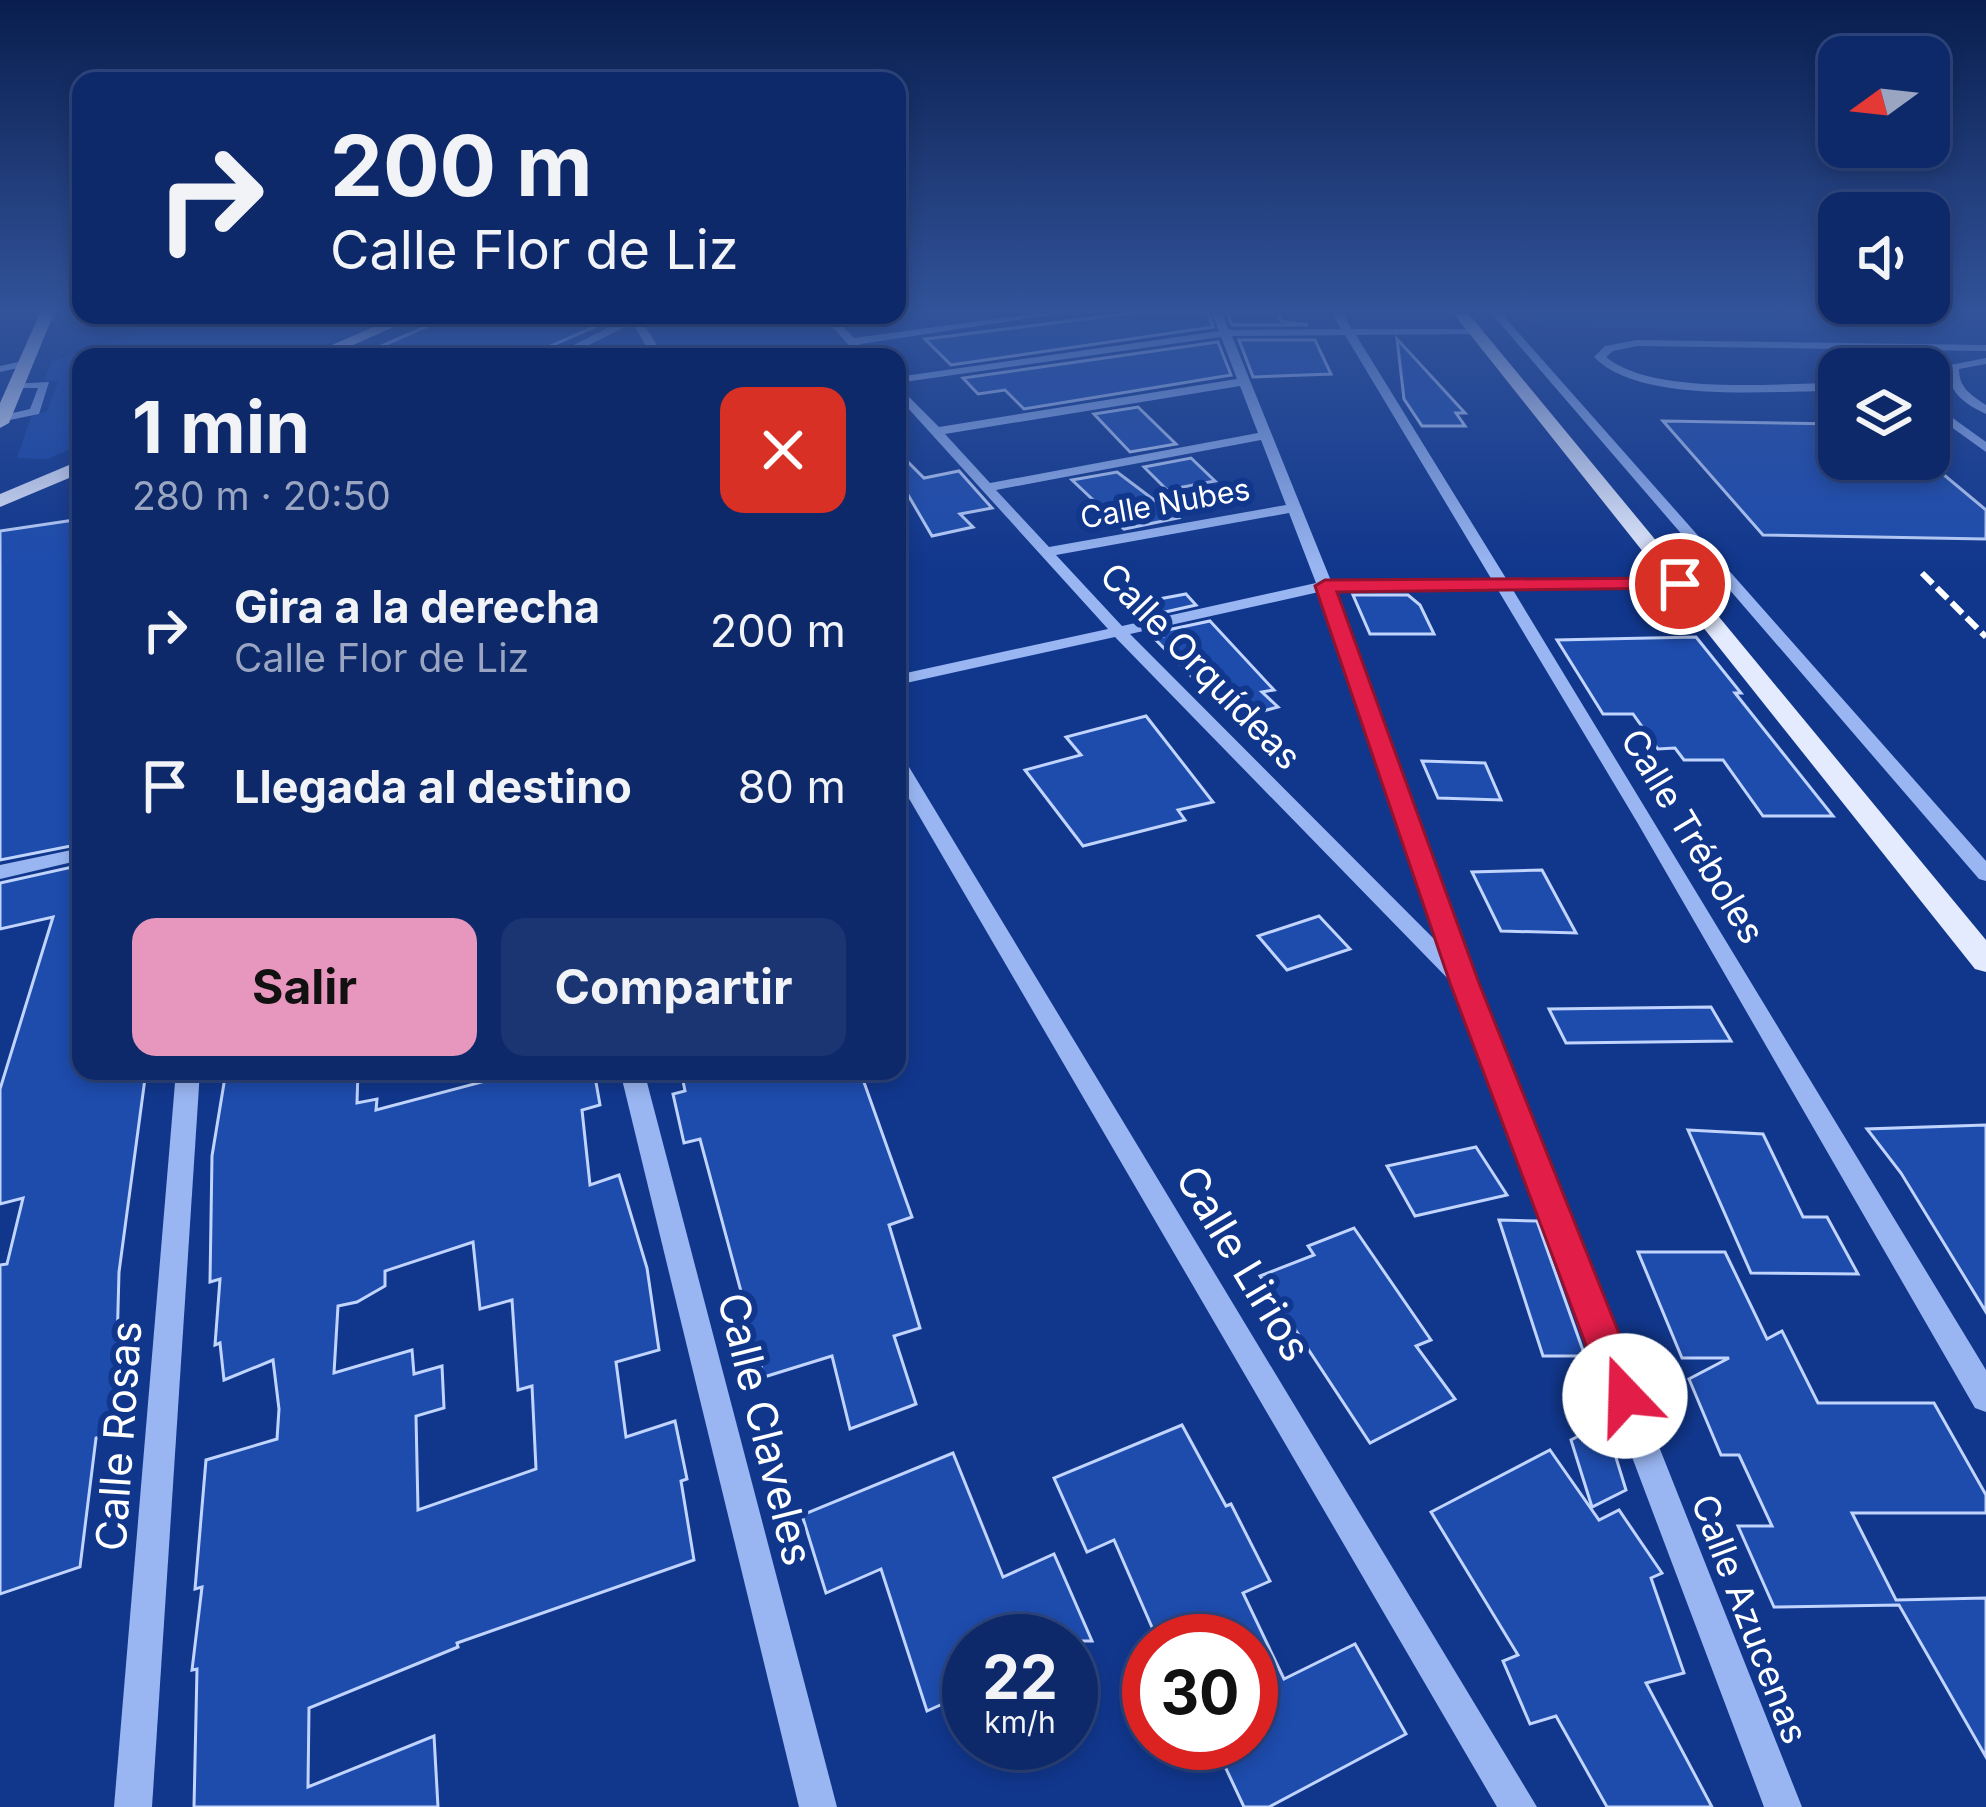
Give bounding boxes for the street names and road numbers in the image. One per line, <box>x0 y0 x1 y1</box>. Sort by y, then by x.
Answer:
street label: Calle Nubes <box>1078 470 1252 536</box>
street label: Calle Orquídeas <box>1091 554 1311 778</box>
street label: Calle Tréboles <box>1612 721 1774 951</box>
street label: Calle Lirios <box>1166 1156 1322 1370</box>
street label: Calle Claveles <box>708 1288 824 1570</box>
street label: Calle Rosas <box>85 1319 151 1553</box>
street label: Calle Azucenas <box>1682 1488 1818 1750</box>

